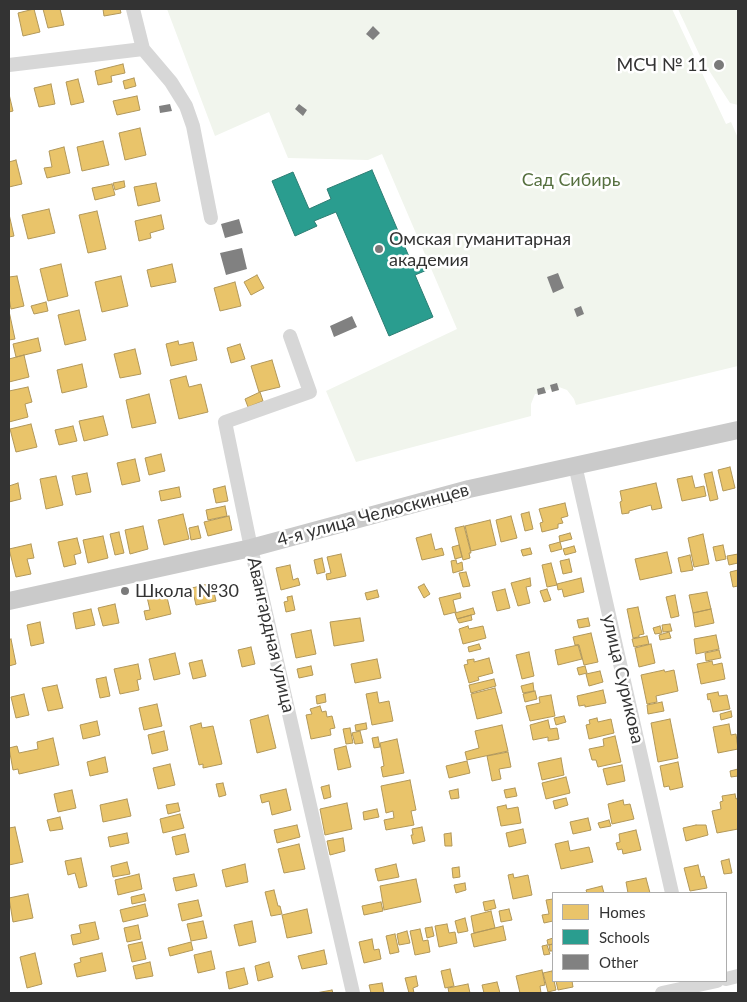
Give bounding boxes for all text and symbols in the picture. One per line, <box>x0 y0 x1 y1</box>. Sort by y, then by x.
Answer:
place label: МСЧ № 11 <box>616 54 708 76</box>
marker: МСЧ № 11 <box>712 58 726 72</box>
park label: Сад Сибирь <box>522 169 620 191</box>
place label: Омская гуманитарная академия <box>389 228 571 270</box>
marker: Омская гуманитарная академия <box>373 243 385 255</box>
street label: 4-я улица Челюскинцев <box>275 479 471 551</box>
street label: Авангардная улица <box>243 555 299 715</box>
place label: Школа №30 <box>135 580 239 602</box>
marker: Школа №30 <box>119 585 131 597</box>
street label: улица Сурикова <box>598 612 648 746</box>
legend <box>552 892 727 982</box>
text: Homes <box>599 903 645 921</box>
text: Schools <box>599 928 650 946</box>
text: Other <box>599 953 638 971</box>

